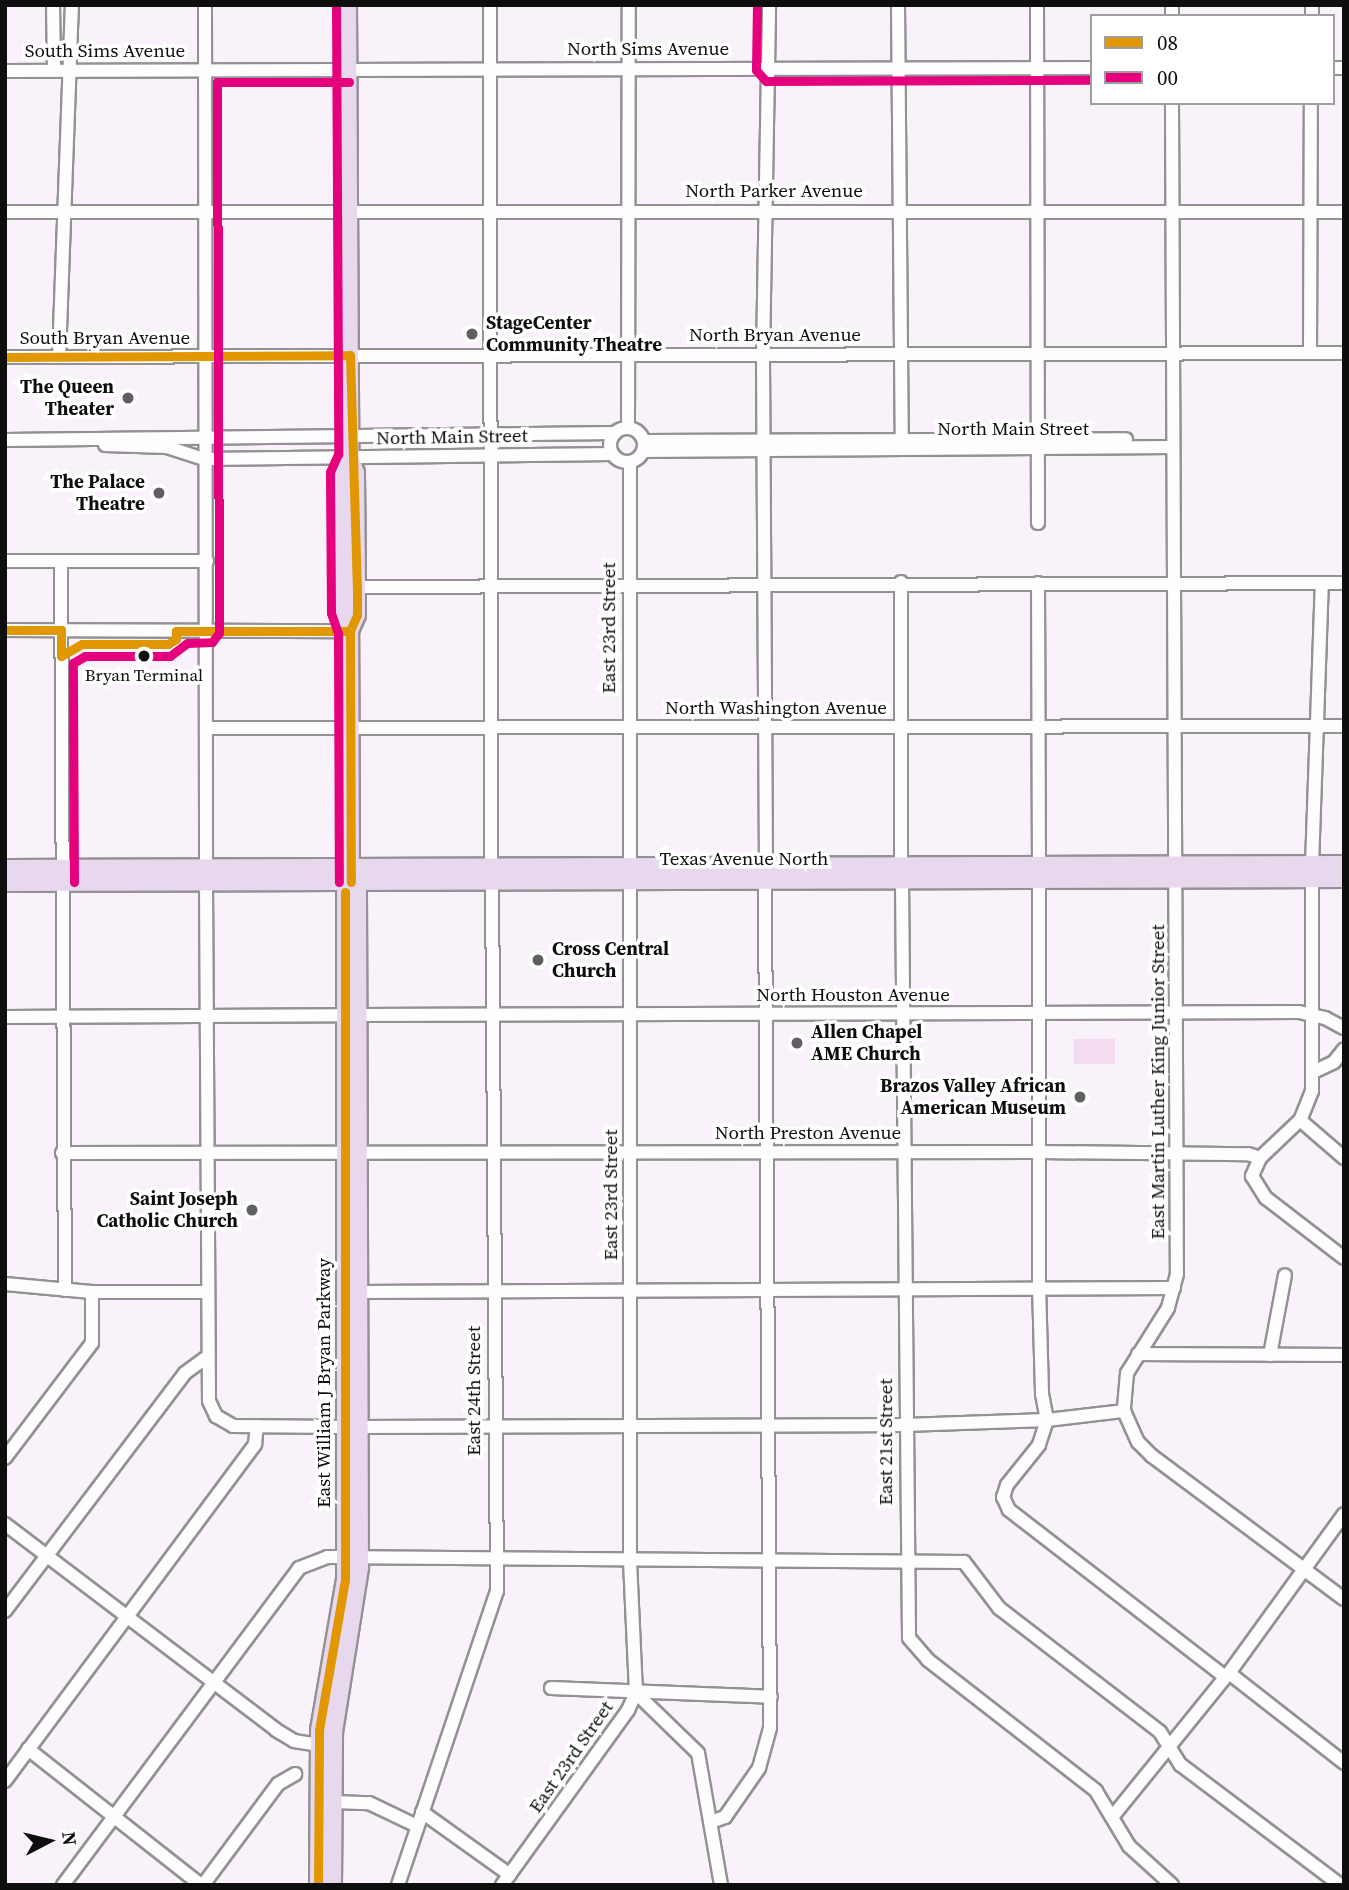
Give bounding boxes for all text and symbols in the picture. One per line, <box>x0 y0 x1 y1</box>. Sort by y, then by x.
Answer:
legend <box>1090 14 1335 105</box>
text: 08 <box>1157 28 1178 57</box>
street label: North Sims Avenue <box>567 38 729 60</box>
street label: South Sims Avenue <box>25 40 185 62</box>
text: 00 <box>1157 63 1178 92</box>
street label: North Parker Avenue <box>685 180 863 202</box>
place label: StageCenter Community Theatre <box>486 312 662 356</box>
street label: North Bryan Avenue <box>689 324 861 346</box>
marker: StageCenter Community Theatre <box>464 326 480 342</box>
street label: South Bryan Avenue <box>20 327 190 349</box>
place label: The Queen Theater <box>20 376 114 420</box>
marker: The Queen Theater <box>120 390 136 406</box>
street label: North Main Street <box>937 418 1089 440</box>
street label: North Main Street <box>376 424 528 450</box>
place label: The Palace Theatre <box>50 471 145 515</box>
marker: The Palace Theatre <box>151 485 167 501</box>
street label: East 23rd Street <box>598 562 620 694</box>
marker: Bryan Terminal <box>137 649 151 663</box>
place label: Bryan Terminal <box>85 666 203 686</box>
street label: North Washington Avenue <box>665 697 887 719</box>
street label: Texas Avenue North <box>660 848 828 870</box>
street label: East Martin Luther King Junior Street <box>1147 924 1169 1240</box>
place label: Cross Central Church <box>552 938 669 982</box>
marker: Cross Central Church <box>530 952 546 968</box>
street label: North Houston Avenue <box>756 984 950 1006</box>
place label: Allen Chapel AME Church <box>811 1021 922 1065</box>
marker: Allen Chapel AME Church <box>789 1035 805 1051</box>
place label: Brazos Valley African American Museum <box>880 1075 1066 1119</box>
marker: Brazos Valley African American Museum <box>1072 1089 1088 1105</box>
street label: North Preston Avenue <box>715 1122 901 1144</box>
street label: East 23rd Street <box>600 1129 622 1261</box>
place label: Saint Joseph Catholic Church <box>96 1188 238 1232</box>
marker: Saint Joseph Catholic Church <box>244 1202 260 1218</box>
street label: East William J Bryan Parkway <box>313 1258 335 1508</box>
street label: East 24th Street <box>463 1326 485 1456</box>
street label: East 21st Street <box>875 1379 897 1505</box>
street label: East 23rd Street <box>524 1697 618 1817</box>
north arrow <box>14 1806 84 1876</box>
text: N <box>56 1830 84 1847</box>

